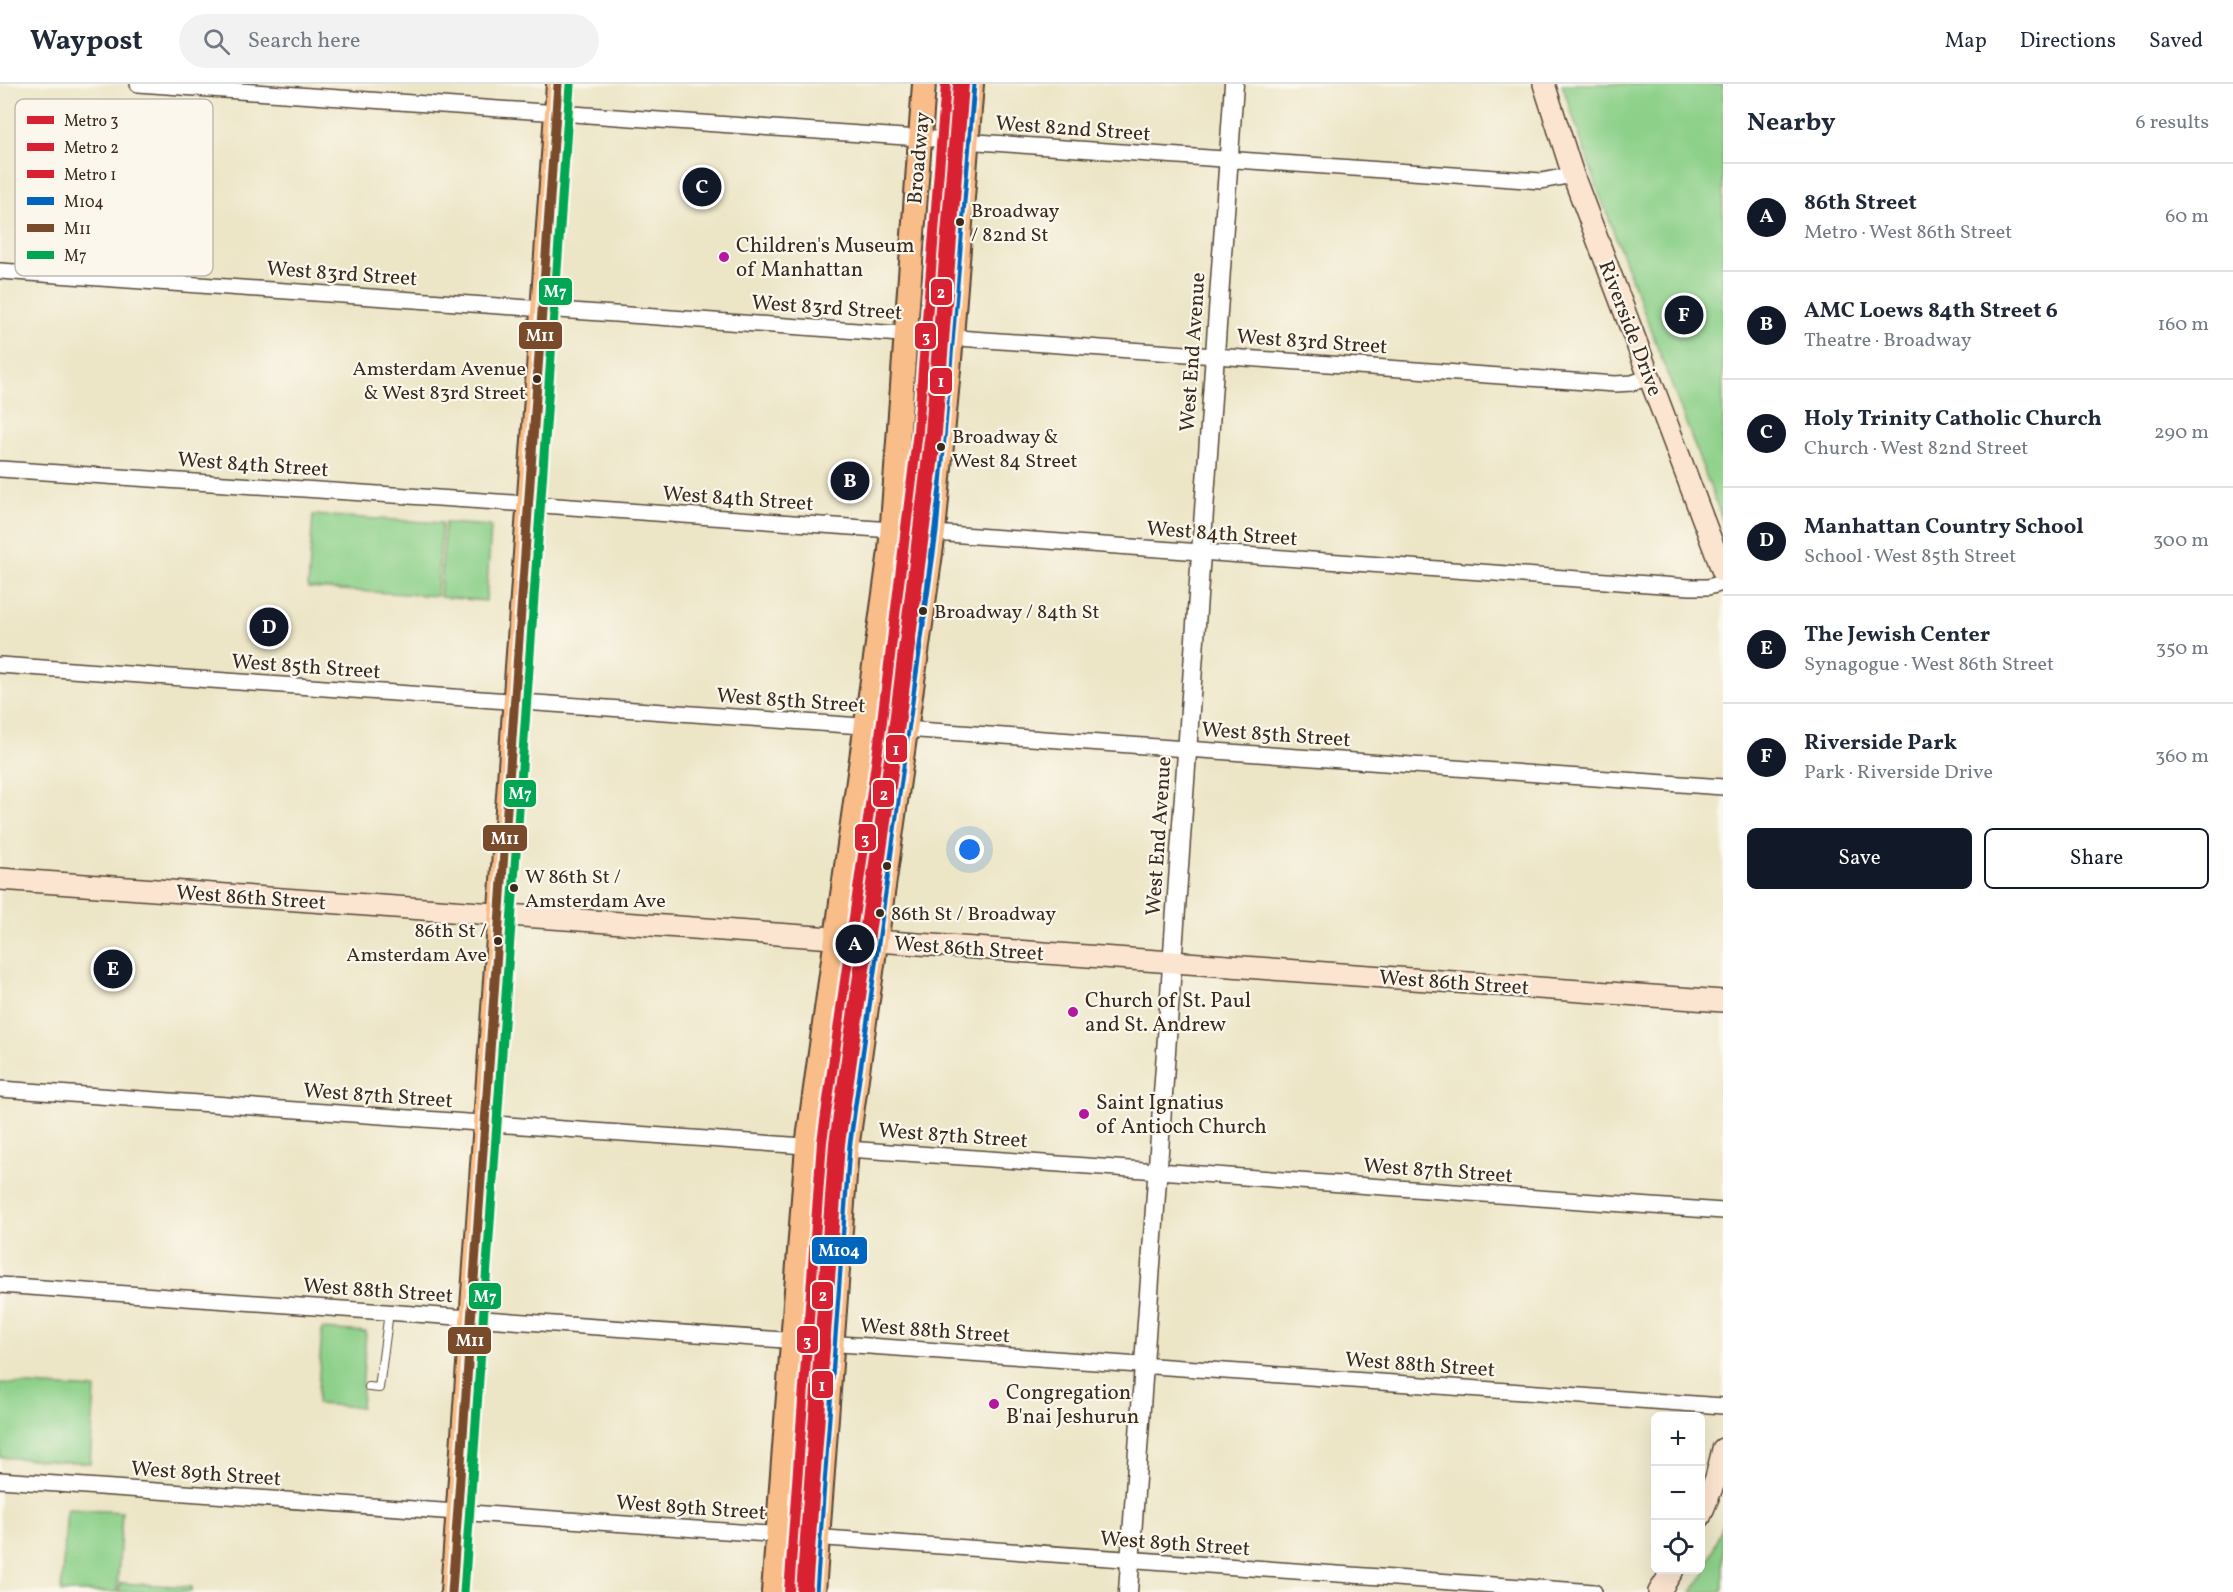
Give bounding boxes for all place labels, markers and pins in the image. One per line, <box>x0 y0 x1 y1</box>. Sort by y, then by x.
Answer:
pin: C <box>682 164 722 210</box>
place label: Broadway / 82nd St <box>971 198 1060 250</box>
marker: Broadway / 82nd St <box>954 216 966 228</box>
place label: Children's Museum of Manhattan <box>736 232 915 285</box>
marker: Children's Museum of Manhattan <box>717 250 731 264</box>
pin: F <box>1664 292 1704 338</box>
place label: Amsterdam Avenue & West 83rd Street <box>353 356 526 408</box>
marker: Amsterdam Avenue & West 83rd Street <box>531 373 543 385</box>
place label: Broadway & West 84 Street <box>952 424 1077 476</box>
marker: Broadway & West 84 Street <box>935 441 947 453</box>
pin: B <box>830 458 870 504</box>
place label: Broadway / 84th St <box>934 599 1100 627</box>
pin: D <box>250 604 288 650</box>
marker: Broadway / 84th St <box>917 605 929 617</box>
unlabelled marker <box>881 860 893 872</box>
place label: W 86th St / Amsterdam Ave <box>525 864 666 916</box>
marker: W 86th St / Amsterdam Ave <box>508 882 520 894</box>
place label: 86th St / Broadway <box>891 901 1056 929</box>
marker: 86th St / Broadway <box>874 907 886 919</box>
place label: 86th St / Amsterdam Ave <box>346 918 487 970</box>
pin: A <box>836 922 874 966</box>
marker: 86th St / Amsterdam Ave <box>492 935 504 947</box>
pin: E <box>94 946 132 992</box>
place label: Church of St. Paul and St. Andrew <box>1085 987 1251 1040</box>
marker: Church of St. Paul and St. Andrew <box>1066 1005 1080 1019</box>
place label: Saint Ignatius of Antioch Church <box>1096 1089 1267 1142</box>
marker: Saint Ignatius of Antioch Church <box>1077 1107 1091 1121</box>
place label: Congregation B'nai Jeshurun <box>1006 1379 1139 1432</box>
marker: Congregation B'nai Jeshurun <box>987 1397 1001 1411</box>

